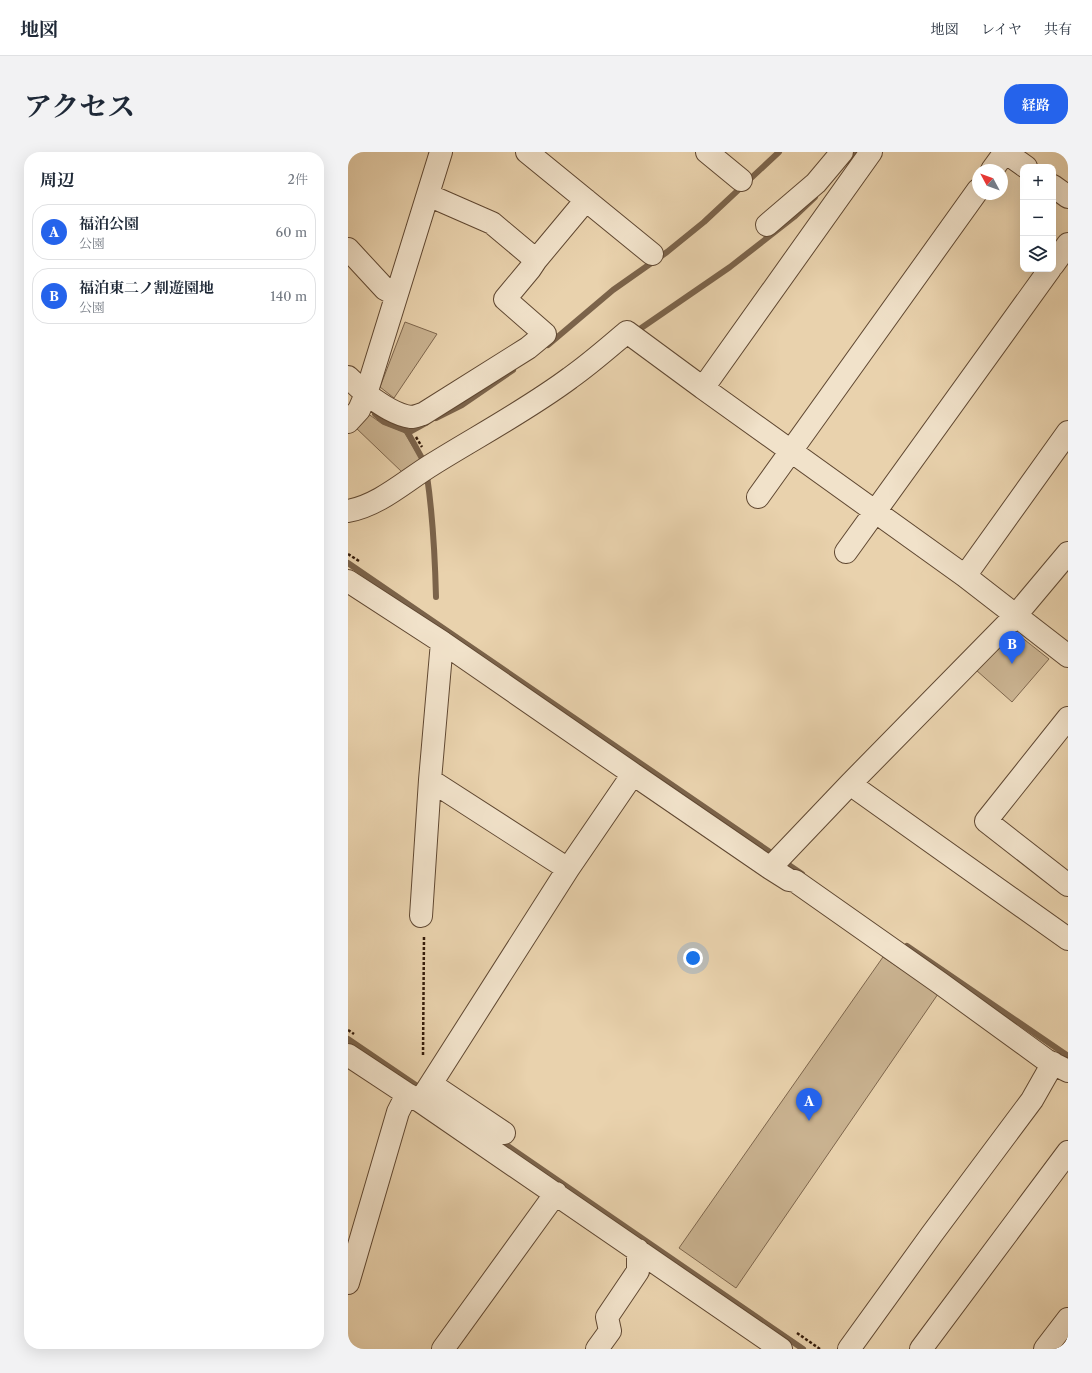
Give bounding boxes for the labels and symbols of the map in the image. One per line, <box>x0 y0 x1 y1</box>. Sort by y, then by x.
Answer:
north arrow <box>972 164 1008 200</box>
pin: B <box>999 631 1025 664</box>
your location <box>683 948 703 968</box>
pin: A <box>796 1088 822 1121</box>

